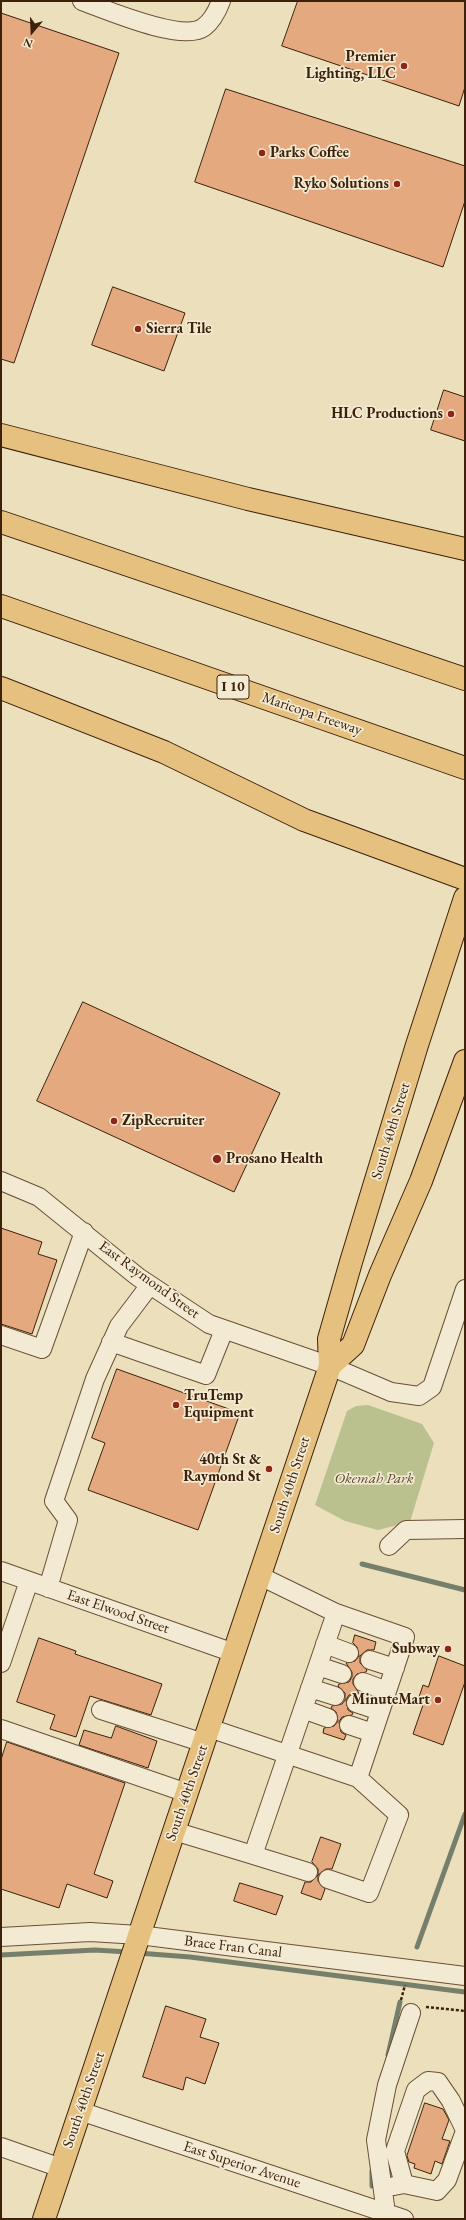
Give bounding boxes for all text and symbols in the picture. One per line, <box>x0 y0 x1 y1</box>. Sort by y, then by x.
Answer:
north arrow <box>12 12 52 52</box>
text: N <box>22 35 35 51</box>
place label: Premier Lighting, LLC <box>306 48 396 83</box>
marker: Premier Lighting, LLC <box>399 61 409 71</box>
place label: Parks Coffee <box>270 144 349 162</box>
marker: Parks Coffee <box>257 148 267 158</box>
place label: Ryko Solutions <box>294 175 389 193</box>
marker: Ryko Solutions <box>392 179 402 189</box>
place label: Sierra Tile <box>146 320 211 338</box>
marker: Sierra Tile <box>133 324 143 334</box>
place label: HLC Productions <box>331 405 443 423</box>
marker: HLC Productions <box>446 409 456 419</box>
road number: I 10 <box>217 675 249 699</box>
street label: Maricopa Freeway <box>260 689 364 739</box>
street label: South 40th Street <box>368 1080 414 1182</box>
place label: ZipRecruiter <box>122 1112 204 1130</box>
marker: ZipRecruiter <box>109 1116 119 1126</box>
place label: Prosano Health <box>226 1150 323 1168</box>
marker: Prosano Health <box>211 1153 223 1165</box>
street label: East Raymond Street <box>95 1237 203 1323</box>
place label: TruTemp Equipment <box>184 1387 254 1422</box>
marker: TruTemp Equipment <box>171 1400 181 1410</box>
street label: South 40th Street <box>266 1434 314 1536</box>
place label: 40th St & Raymond St <box>183 1451 261 1486</box>
marker: 40th St & Raymond St <box>264 1464 274 1474</box>
park label: Okemah Park <box>335 1470 413 1488</box>
street label: East Elwood Street <box>64 1586 172 1638</box>
place label: Subway <box>392 1640 440 1658</box>
marker: Subway <box>443 1644 453 1654</box>
place label: MinuteMart <box>352 1691 430 1709</box>
marker: MinuteMart <box>433 1695 443 1705</box>
street label: South 40th Street <box>162 1743 212 1843</box>
street label: Brace Fran Canal <box>183 1932 283 1962</box>
street label: South 40th Street <box>59 2050 109 2150</box>
street label: East Superior Avenue <box>181 2138 303 2192</box>

